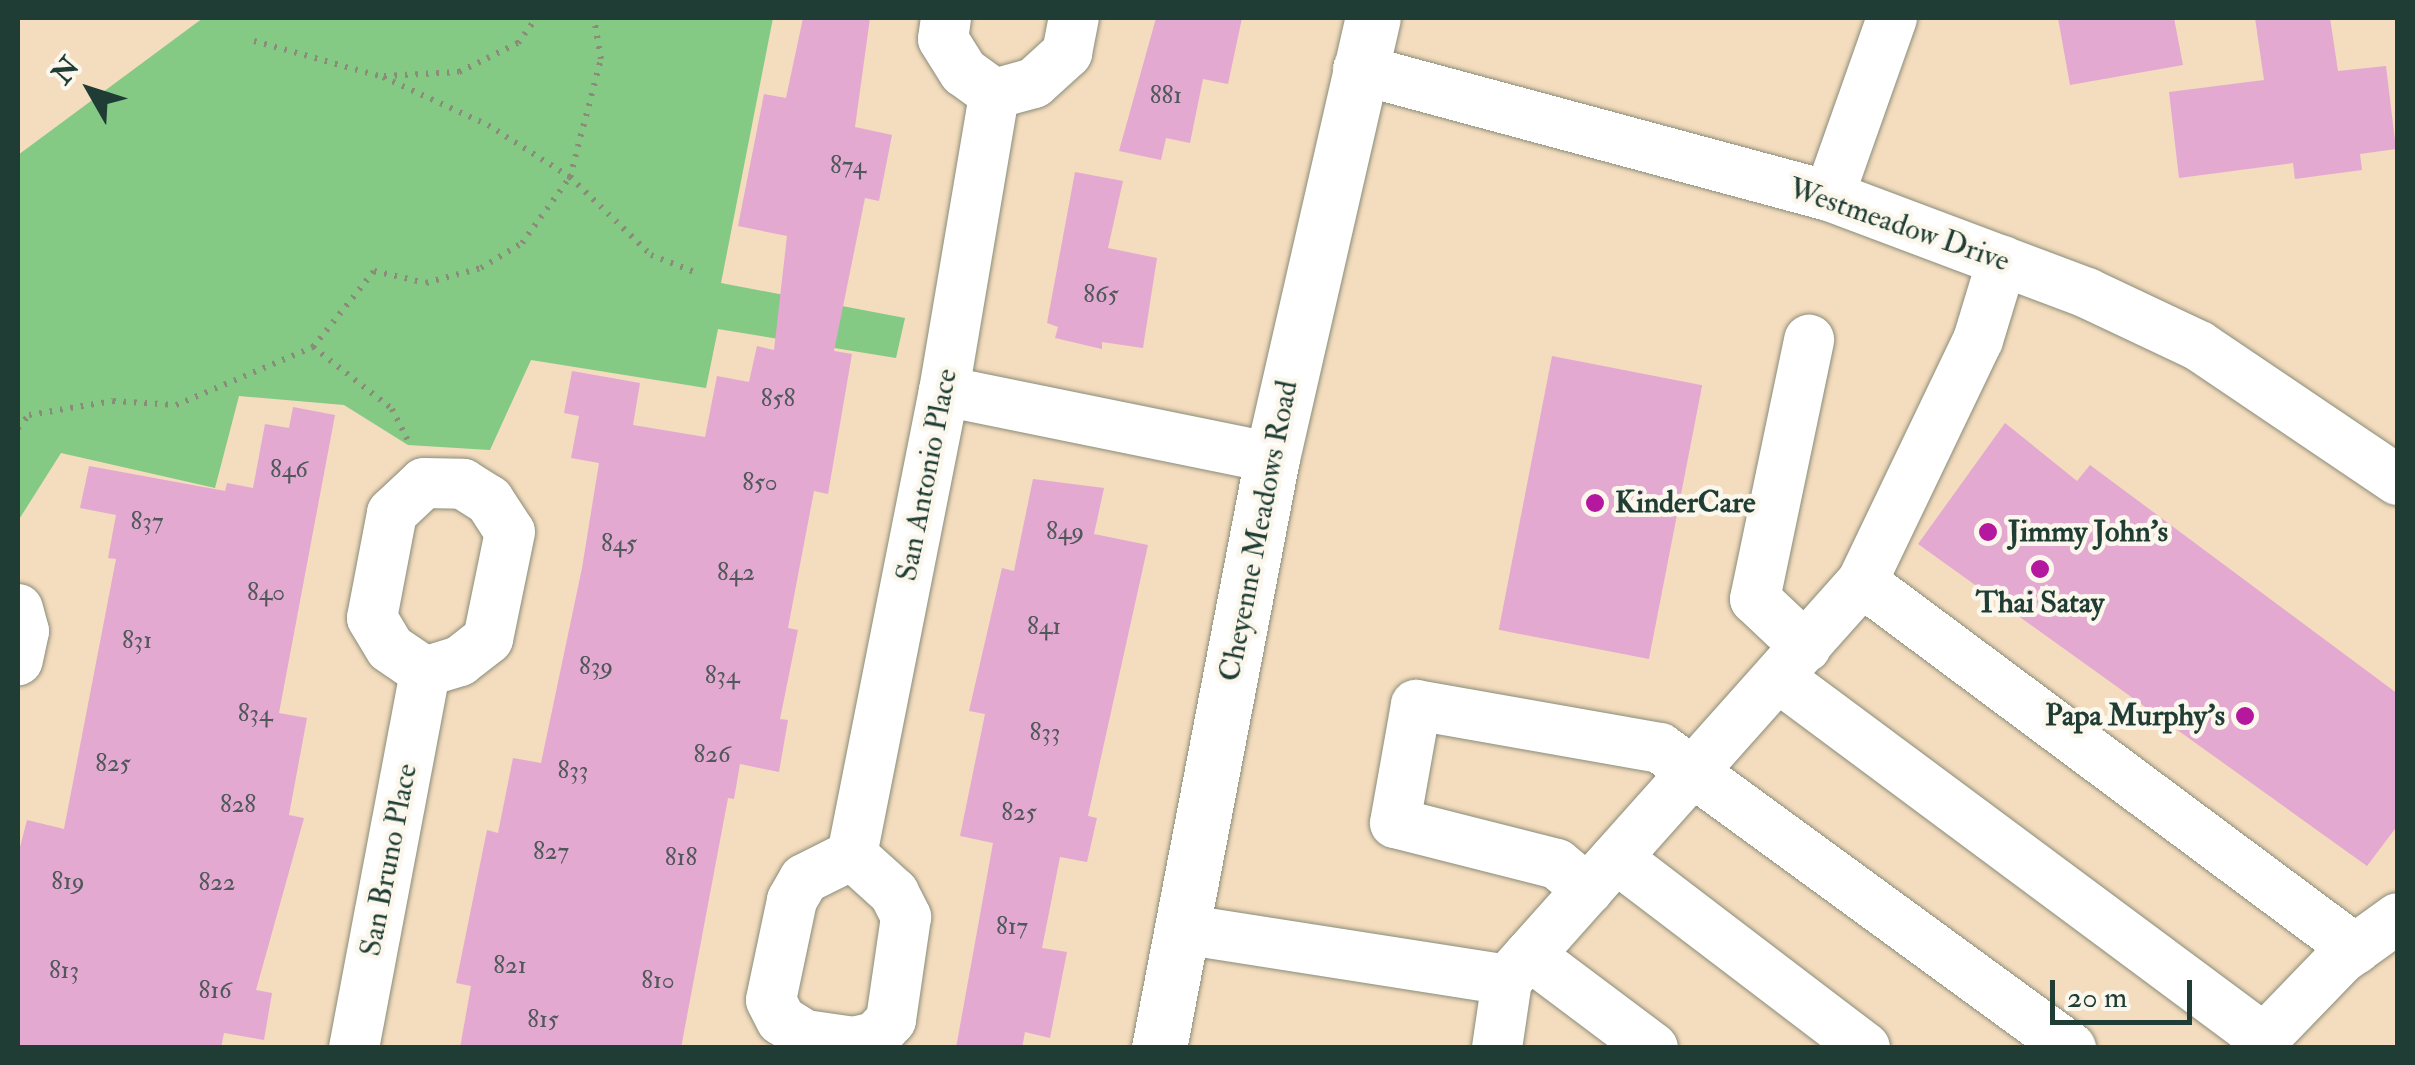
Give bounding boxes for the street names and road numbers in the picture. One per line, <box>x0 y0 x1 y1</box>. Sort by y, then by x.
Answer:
street label: Westmeadow Drive <box>1784 170 2014 280</box>
street label: San Antonio Place <box>889 366 965 584</box>
street label: Cheyenne Meadows Road <box>1212 377 1306 685</box>
street label: San Bruno Place <box>353 761 425 959</box>

